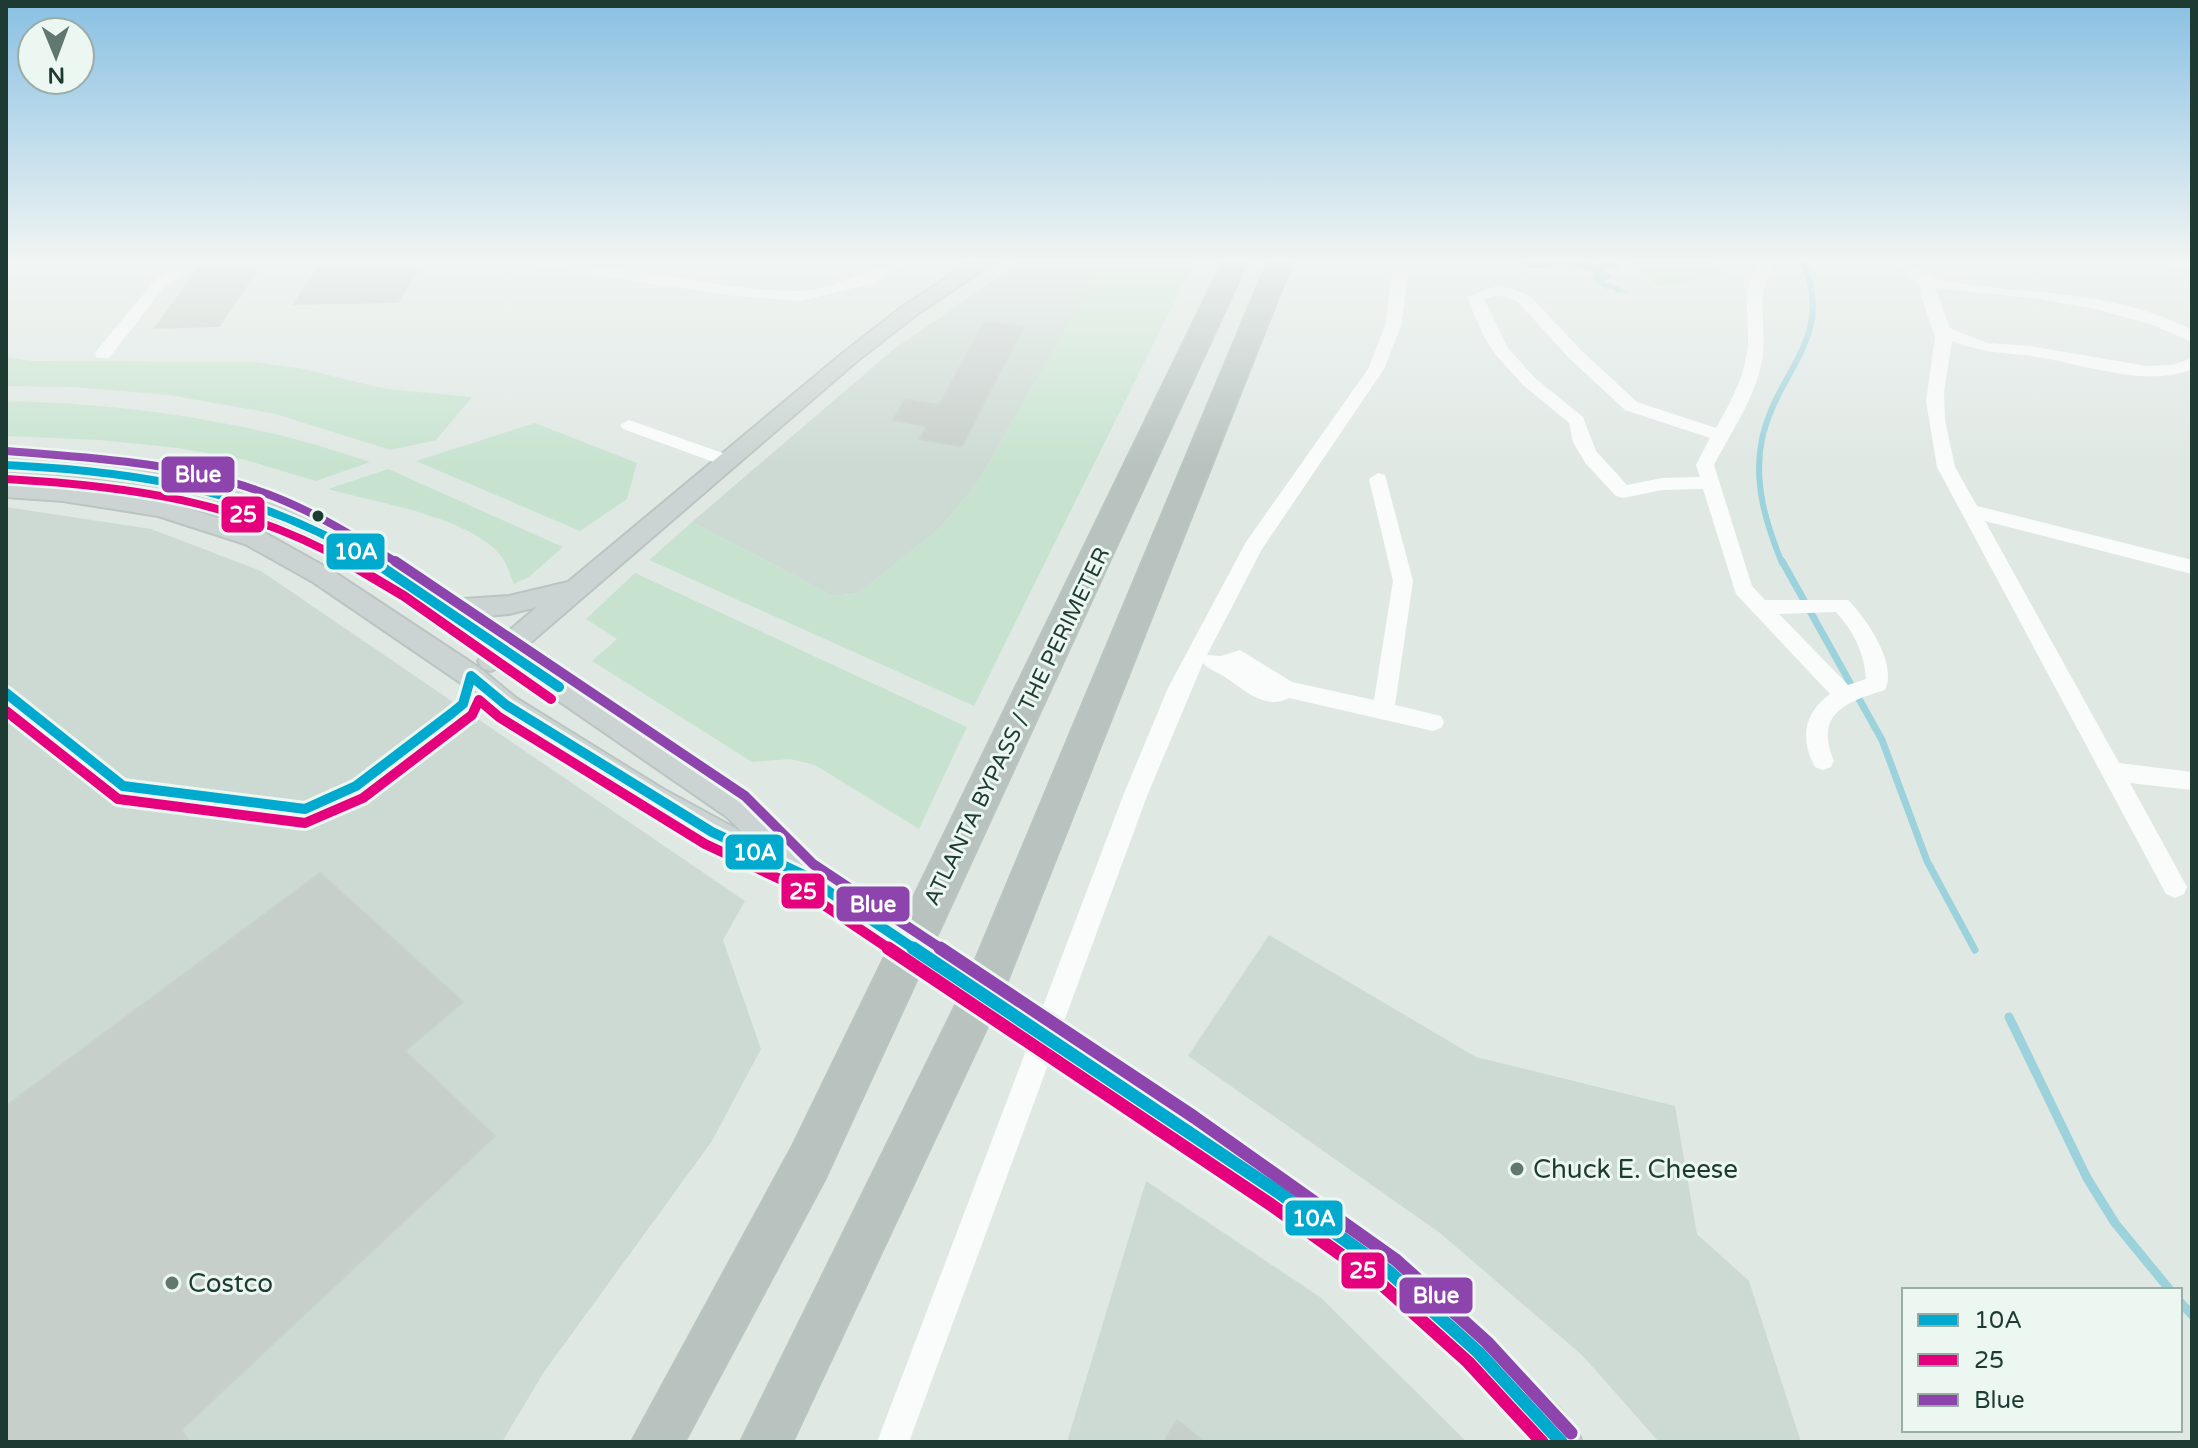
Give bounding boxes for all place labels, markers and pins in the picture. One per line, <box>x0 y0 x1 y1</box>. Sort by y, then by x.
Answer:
unlabelled marker <box>310 508 326 524</box>
place label: Chuck E. Cheese <box>1533 1154 1738 1185</box>
marker: Chuck E. Cheese <box>1508 1160 1526 1178</box>
place label: Costco <box>188 1268 273 1299</box>
marker: Costco <box>163 1274 181 1292</box>

